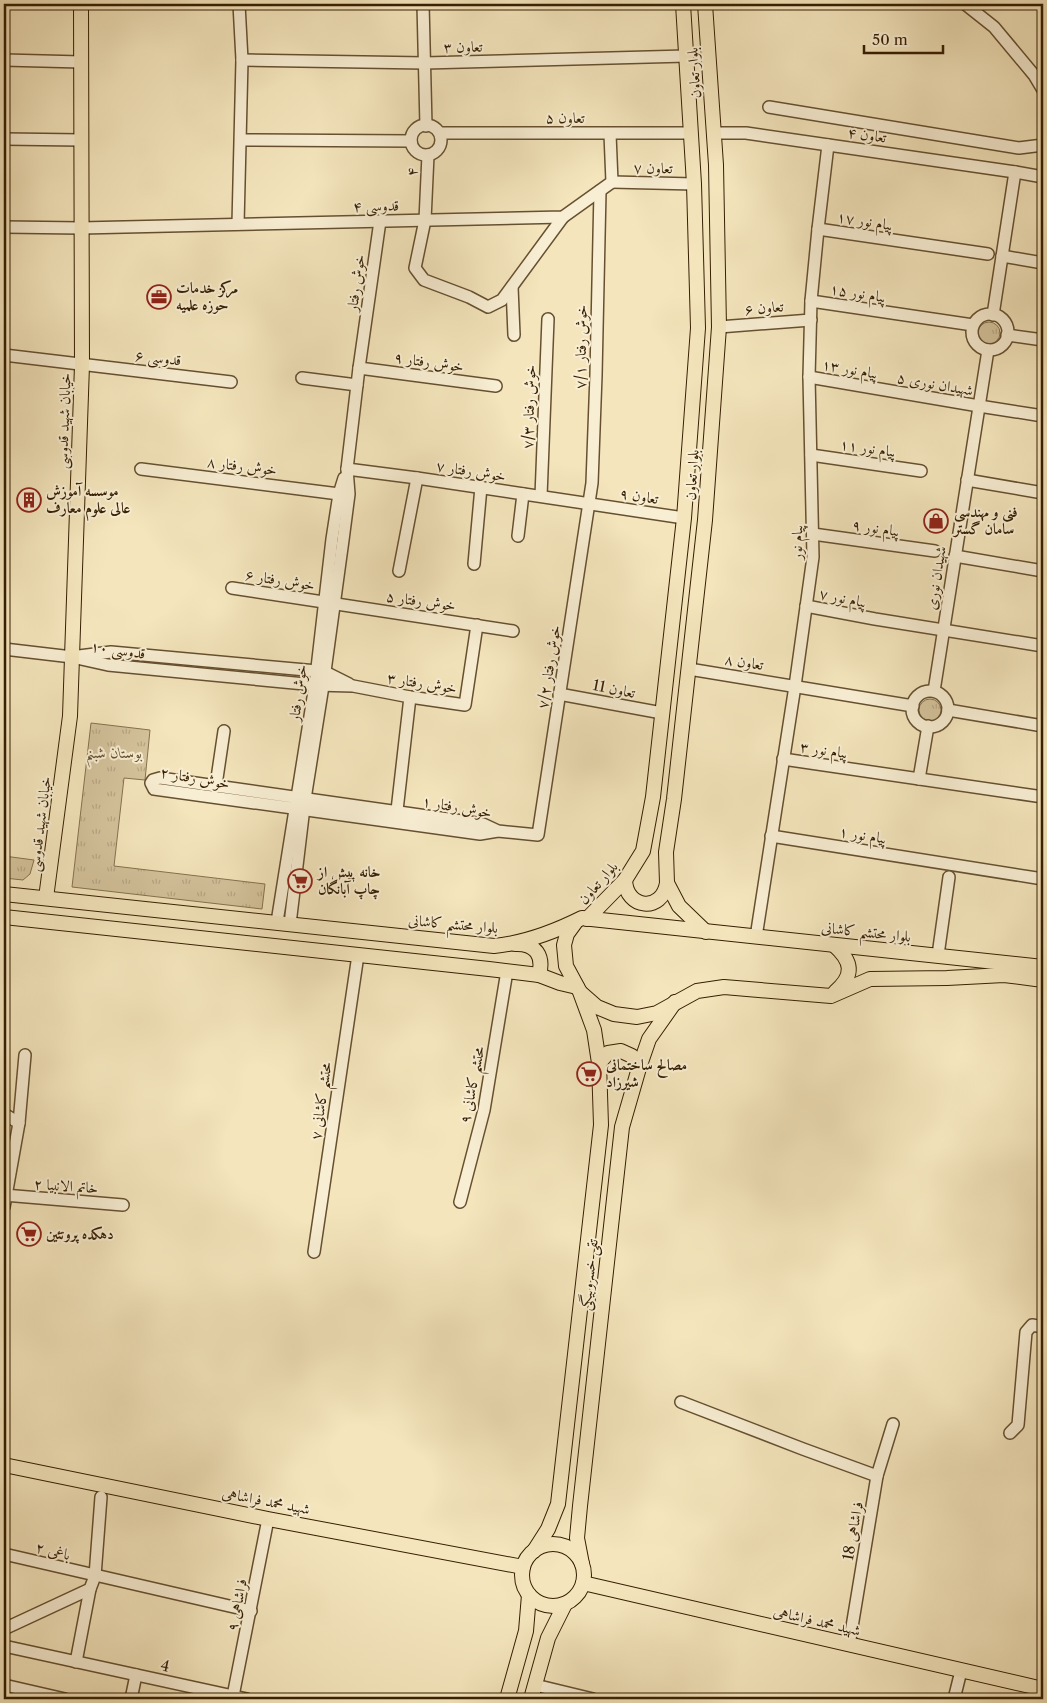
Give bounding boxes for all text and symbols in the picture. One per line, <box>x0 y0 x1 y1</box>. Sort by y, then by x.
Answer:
scale bar <box>864 22 943 54</box>
text: 50 m <box>872 30 908 49</box>
street label: تعاون ۳ <box>443 37 483 56</box>
street label: بلوار تعاون <box>682 47 705 99</box>
street label: تعاون ۵ <box>545 108 585 127</box>
street label: تعاون ۴ <box>846 122 888 147</box>
street label: تعاون ۷ <box>633 158 673 177</box>
street label: ۴ <box>402 167 421 177</box>
street label: قدوسی ۴ <box>353 196 399 217</box>
street label: پیام نور ۱۷ <box>835 207 895 238</box>
street label: خوش رفتار <box>342 253 369 315</box>
place label: مرکز خدمات حوزه علمیه <box>176 278 238 314</box>
street label: پیام نور ۱۵ <box>828 279 888 310</box>
office icon: مرکز خدمات حوزه علمیه <box>146 284 172 310</box>
street label: تعاون ۶ <box>744 296 784 319</box>
street label: خوش رفتار ۷/۱ <box>570 305 591 389</box>
street label: قدوسی ۶ <box>134 346 182 371</box>
street label: خوش رفتار ۹ <box>393 347 465 376</box>
street label: پیام نور ۱۳ <box>820 354 880 387</box>
street label: خوش رفتار ۷/۳ <box>518 365 539 449</box>
street label: شهیدان نوری ۵ <box>895 367 975 401</box>
street label: خیابان شهید قدوسی <box>52 373 77 469</box>
street label: پیام نور ۱۱ <box>838 434 897 465</box>
street label: بلوار تعاون <box>680 449 703 501</box>
street label: خوش رفتار ۸ <box>206 452 278 479</box>
street label: خوش رفتار ۷ <box>435 456 507 485</box>
place label: موسسه آموزش عالی علوم معارف <box>46 481 130 521</box>
street label: تعاون ۹ <box>618 483 660 508</box>
building icon: موسسه آموزش عالی علوم معارف <box>16 487 42 513</box>
place label: فنی و مهندسی سامان گستر <box>952 502 1018 538</box>
shop icon: فنی و مهندسی سامان گستر <box>923 508 949 534</box>
street label: پیام نور ۹ <box>850 515 901 544</box>
street label: پیام نور <box>787 524 810 562</box>
street label: شهیدان نوری <box>921 545 951 611</box>
street label: خوش رفتار ۶ <box>244 565 316 594</box>
street label: پیام نور ۷ <box>817 584 868 615</box>
street label: خوش رفتار ۵ <box>385 586 457 615</box>
street label: خوش رفتار ۷/۲ <box>533 624 564 710</box>
street label: قدوسی ۱۰ <box>89 636 147 665</box>
street label: تعاون ۸ <box>723 649 765 674</box>
street label: خوش رفتار <box>284 663 311 725</box>
street label: خوش رفتار ۳ <box>386 668 458 697</box>
street label: تعاون 11 <box>591 675 637 702</box>
street label: پیام نور ۳ <box>798 737 849 766</box>
park label: بوستان شبنم <box>86 743 143 768</box>
street label: خوش رفتار ۲ <box>159 762 231 793</box>
street label: خیابان شهید قدوسی <box>24 775 57 873</box>
street label: خوش رفتار ۱ <box>421 791 493 822</box>
street label: پیام نور ۱ <box>837 821 888 852</box>
street label: بلوار تعاون <box>574 857 622 908</box>
place label: خانه پیش از چاپ آبانگان <box>316 862 380 900</box>
supermarket icon: خانه پیش از چاپ آبانگان <box>287 868 313 894</box>
street label: بلوار محتشم کاشانی <box>407 910 499 943</box>
street label: بلوار محتشم کاشانی <box>820 917 912 952</box>
street label: محتشم کاشانی ۹ <box>455 1045 494 1126</box>
place label: مصالح ساختمانی شیرزاد <box>605 1055 687 1091</box>
street label: محتشم کاشانی ۷ <box>306 1061 341 1142</box>
supermarket icon: مصالح ساختمانی شیرزاد <box>576 1061 602 1087</box>
street label: خاتم الانبیا ۲ <box>33 1174 99 1201</box>
supermarket icon: دهکده پروتئین <box>16 1221 42 1247</box>
place label: دهکده پروتئین <box>46 1224 114 1244</box>
street label: تقی خسروبیگی <box>575 1238 604 1312</box>
street label: شهید محمد فراشاهی <box>220 1483 312 1519</box>
street label: فراشاهی 18 <box>838 1500 868 1562</box>
street label: باغی ۲ <box>34 1537 73 1564</box>
street label: فراشاهی ۹ <box>222 1577 252 1633</box>
street label: شهید محمد فراشاهی <box>771 1601 863 1641</box>
street label: 4 <box>159 1655 171 1676</box>

